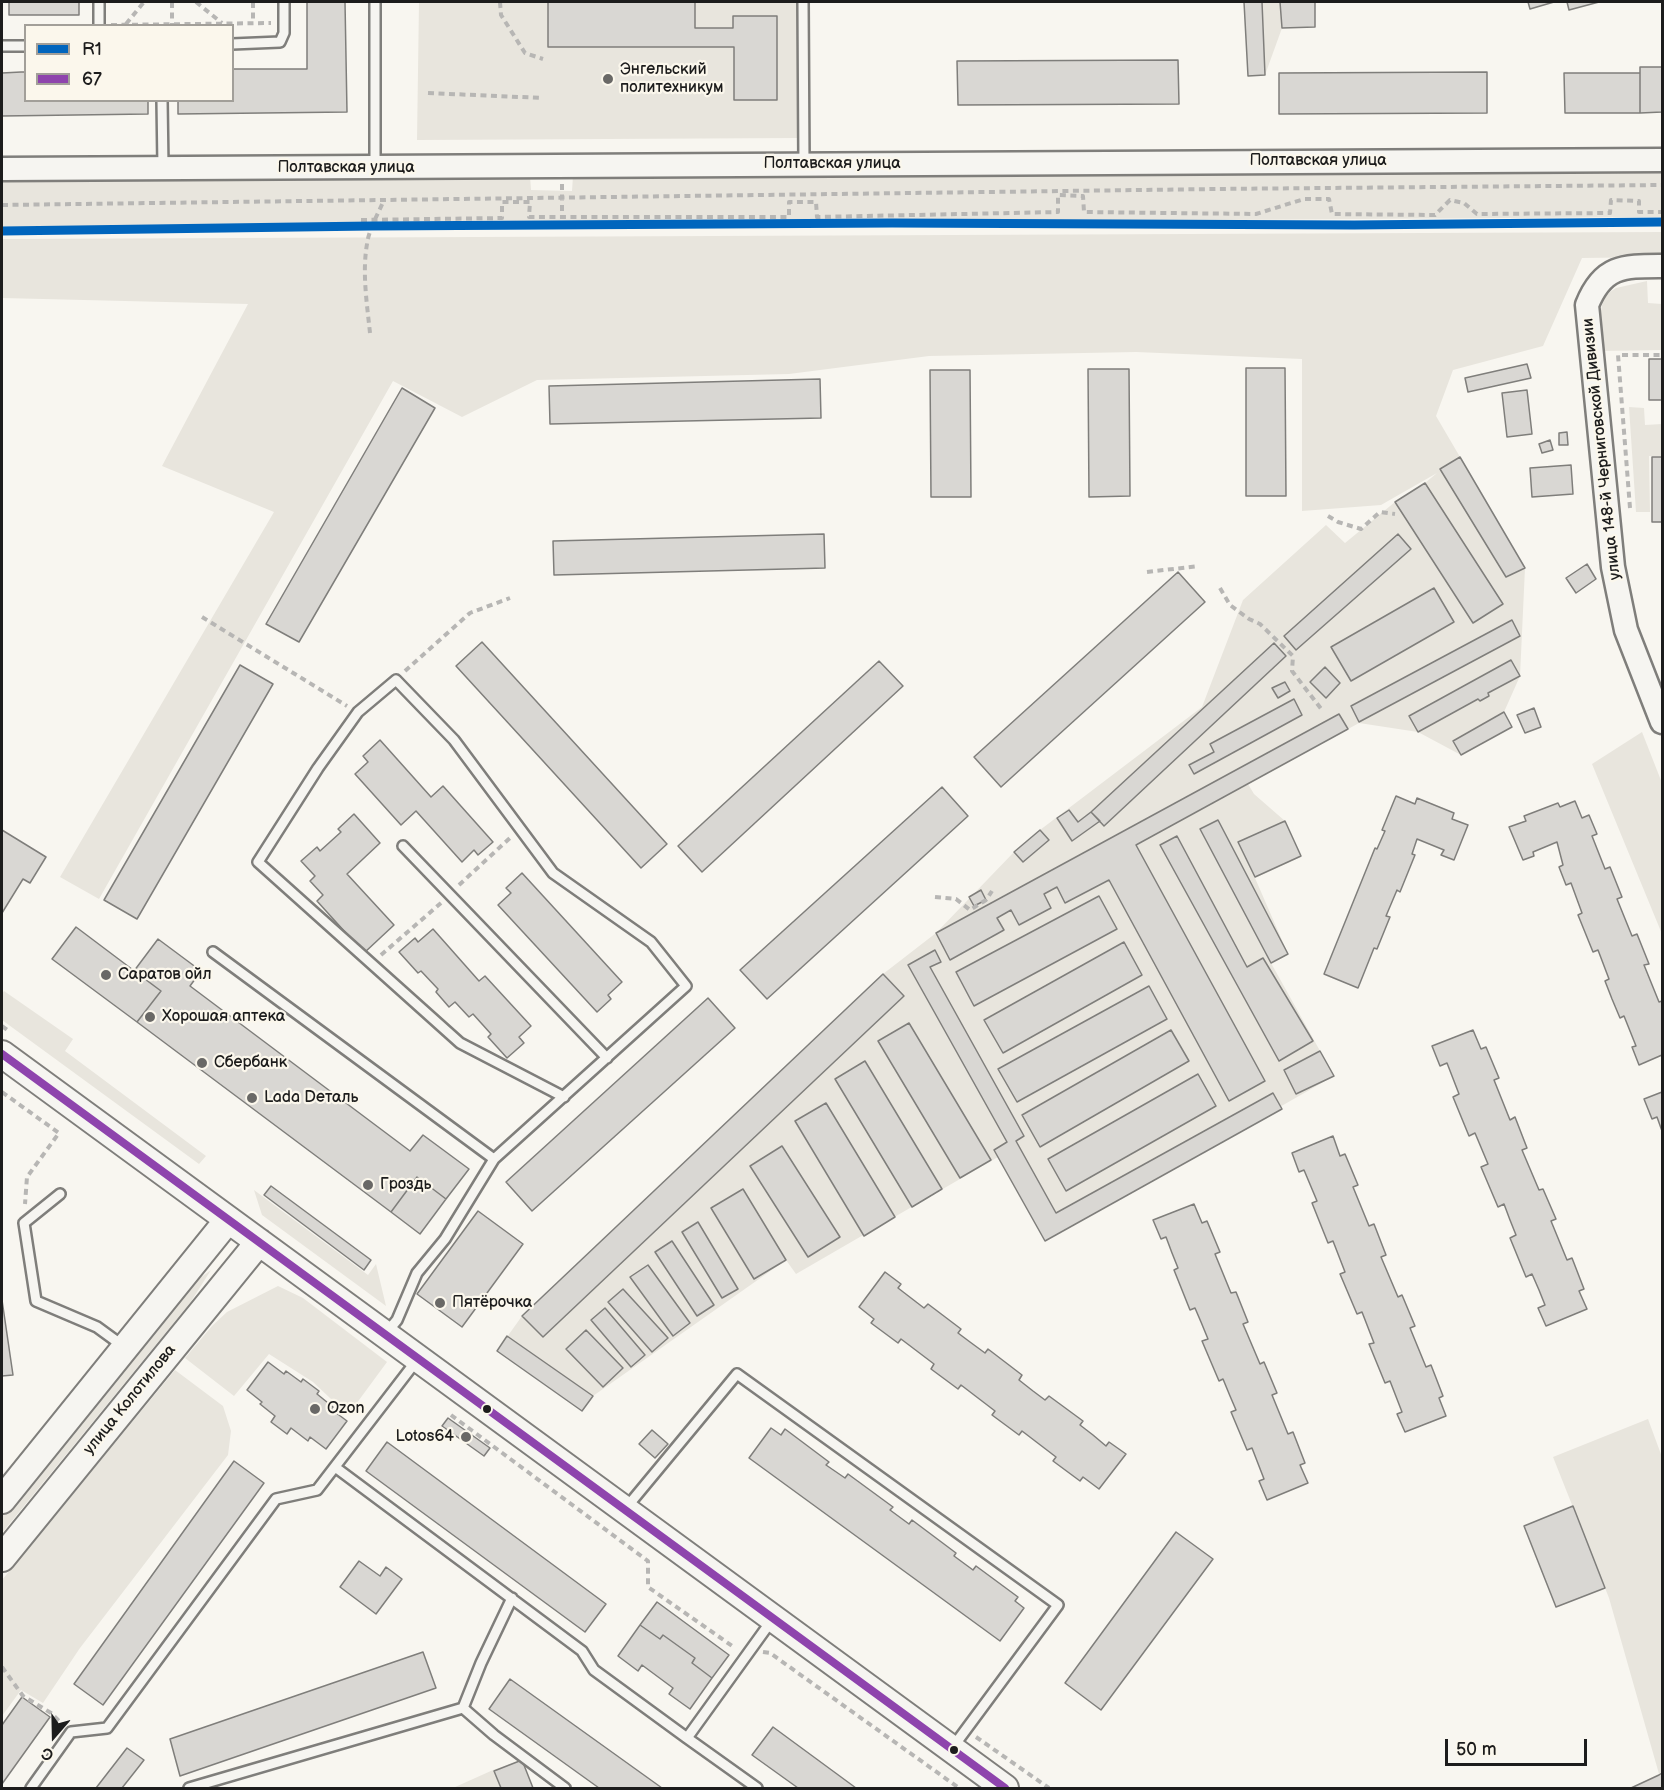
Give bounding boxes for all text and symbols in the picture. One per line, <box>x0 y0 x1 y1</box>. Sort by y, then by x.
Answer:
legend <box>24 24 234 102</box>
text: R1 <box>82 39 102 60</box>
place label: Энгельский политехникум <box>620 60 723 98</box>
text: 67 <box>82 69 102 90</box>
marker: Энгельский политехникум <box>601 72 615 86</box>
street label: Полтавская улица <box>1249 151 1387 171</box>
street label: Полтавская улица <box>763 154 901 174</box>
street label: Полтавская улица <box>277 158 415 178</box>
street label: улица 148-й Черниговской Дивизии <box>1579 317 1625 581</box>
place label: Саратов ойл <box>118 965 212 985</box>
marker: Саратов ойл <box>99 968 113 982</box>
place label: Хорошая аптека <box>162 1007 285 1027</box>
marker: Хорошая аптека <box>143 1010 157 1024</box>
place label: Сбербанк <box>214 1053 287 1073</box>
marker: Сбербанк <box>195 1056 209 1070</box>
place label: Lada Dеталь <box>264 1088 358 1108</box>
marker: Lada Dеталь <box>245 1091 259 1105</box>
place label: Гроздь <box>380 1175 431 1195</box>
marker: Гроздь <box>361 1178 375 1192</box>
place label: Пятёрочка <box>452 1293 532 1313</box>
marker: Пятёрочка <box>433 1296 447 1310</box>
street label: улица Колотилова <box>80 1341 180 1459</box>
place label: Ozon <box>327 1399 365 1419</box>
marker: Ozon <box>308 1402 322 1416</box>
unlabelled marker <box>481 1403 493 1415</box>
place label: Lotos64 <box>395 1427 454 1447</box>
marker: Lotos64 <box>459 1430 473 1444</box>
north arrow <box>24 1706 84 1766</box>
scale bar <box>1448 1727 1590 1765</box>
text: 50 m <box>1456 1739 1497 1760</box>
text: С <box>39 1743 56 1764</box>
unlabelled marker <box>948 1744 960 1756</box>

